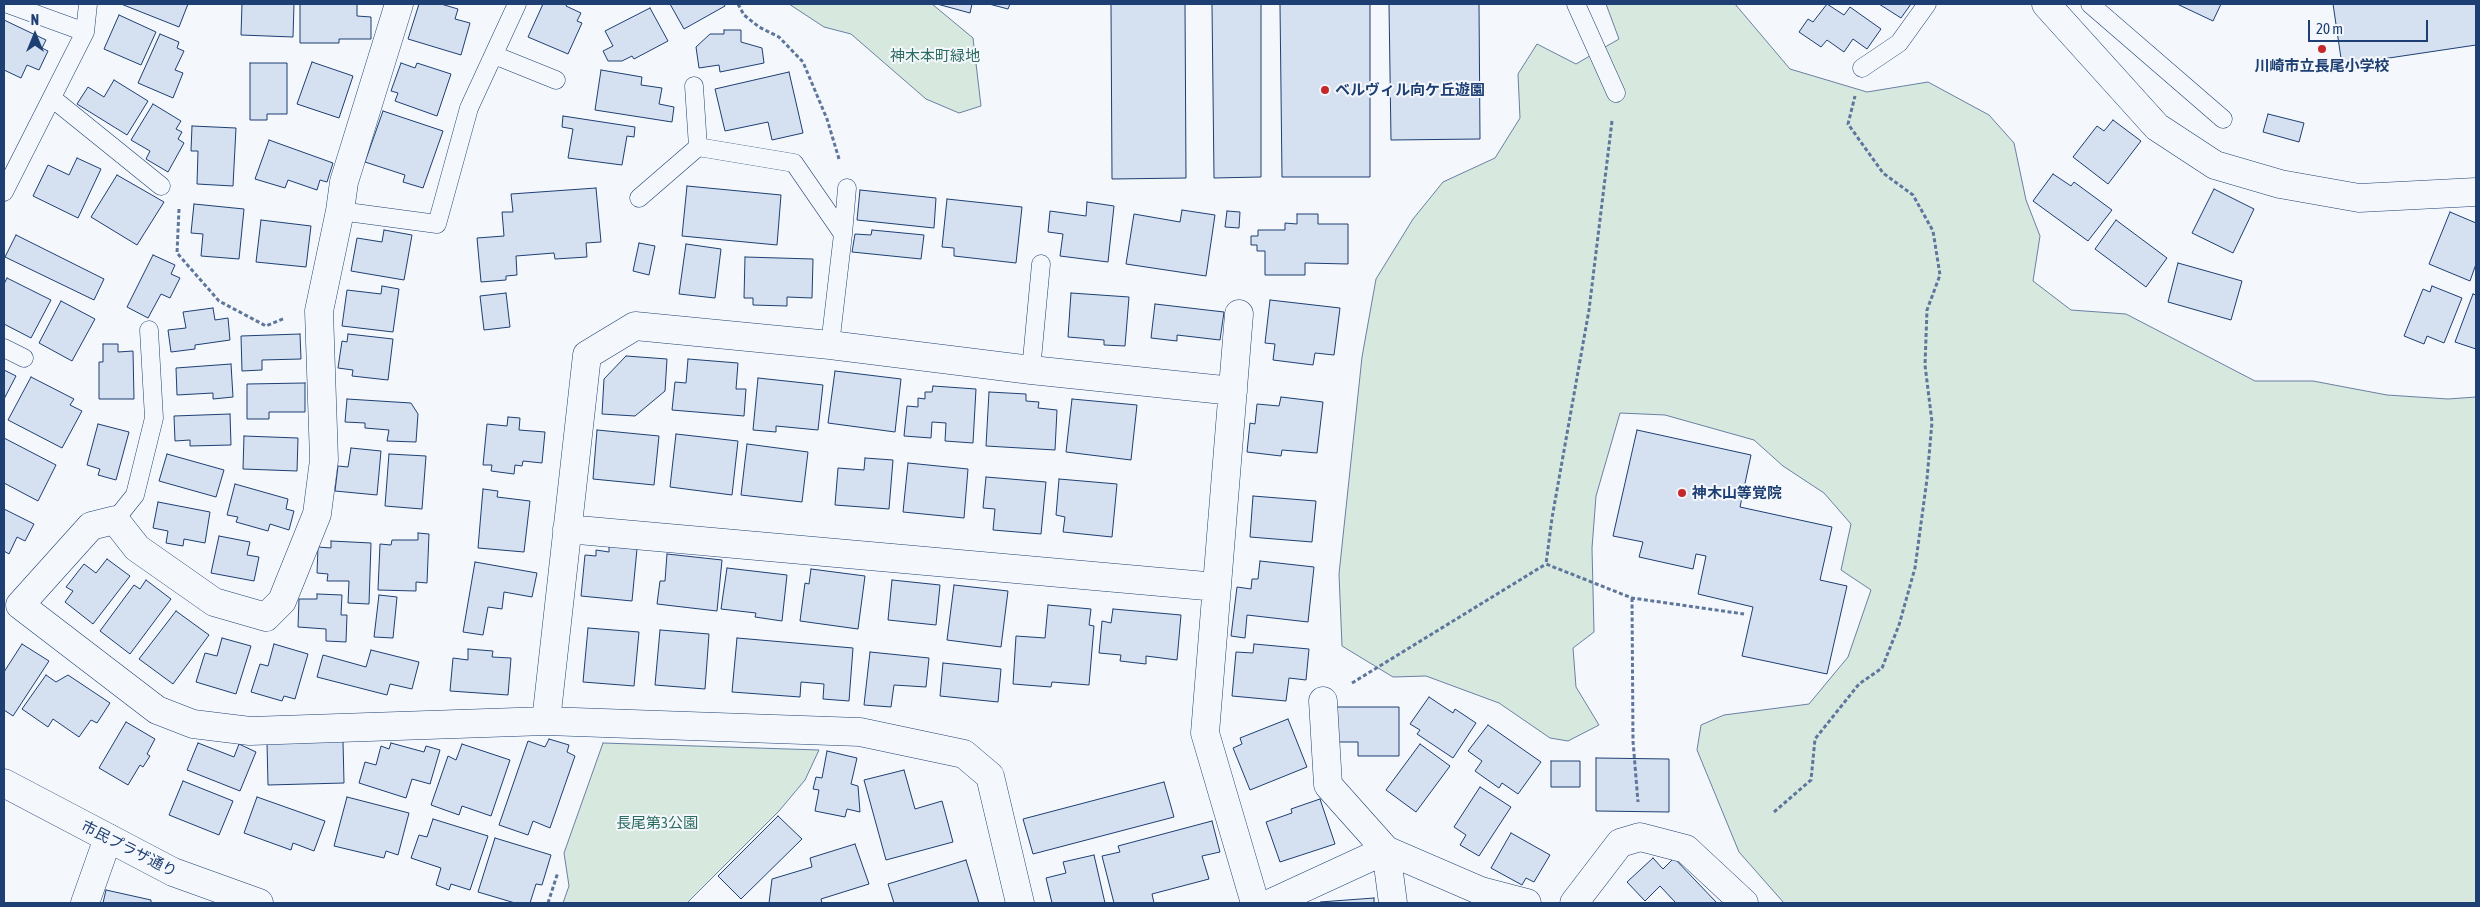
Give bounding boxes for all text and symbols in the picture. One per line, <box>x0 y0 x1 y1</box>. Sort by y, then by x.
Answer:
north arrow <box>10 10 60 60</box>
scale bar <box>2310 10 2430 42</box>
text: N <box>31 12 39 28</box>
text: 20 m <box>2316 20 2343 37</box>
marker: 川崎市立長尾小学校 <box>2316 43 2328 55</box>
park label: 神木本町緑地 <box>890 47 980 65</box>
place label: 川崎市立長尾小学校 <box>2255 57 2389 75</box>
place label: ベルヴィル向ケ丘遊園 <box>1335 81 1485 99</box>
marker: ベルヴィル向ケ丘遊園 <box>1319 84 1331 96</box>
place label: 神木山等覚院 <box>1692 484 1782 502</box>
marker: 神木山等覚院 <box>1676 487 1688 499</box>
park label: 長尾第3公園 <box>616 814 698 832</box>
street label: 市民プラザ通り <box>78 817 180 881</box>

